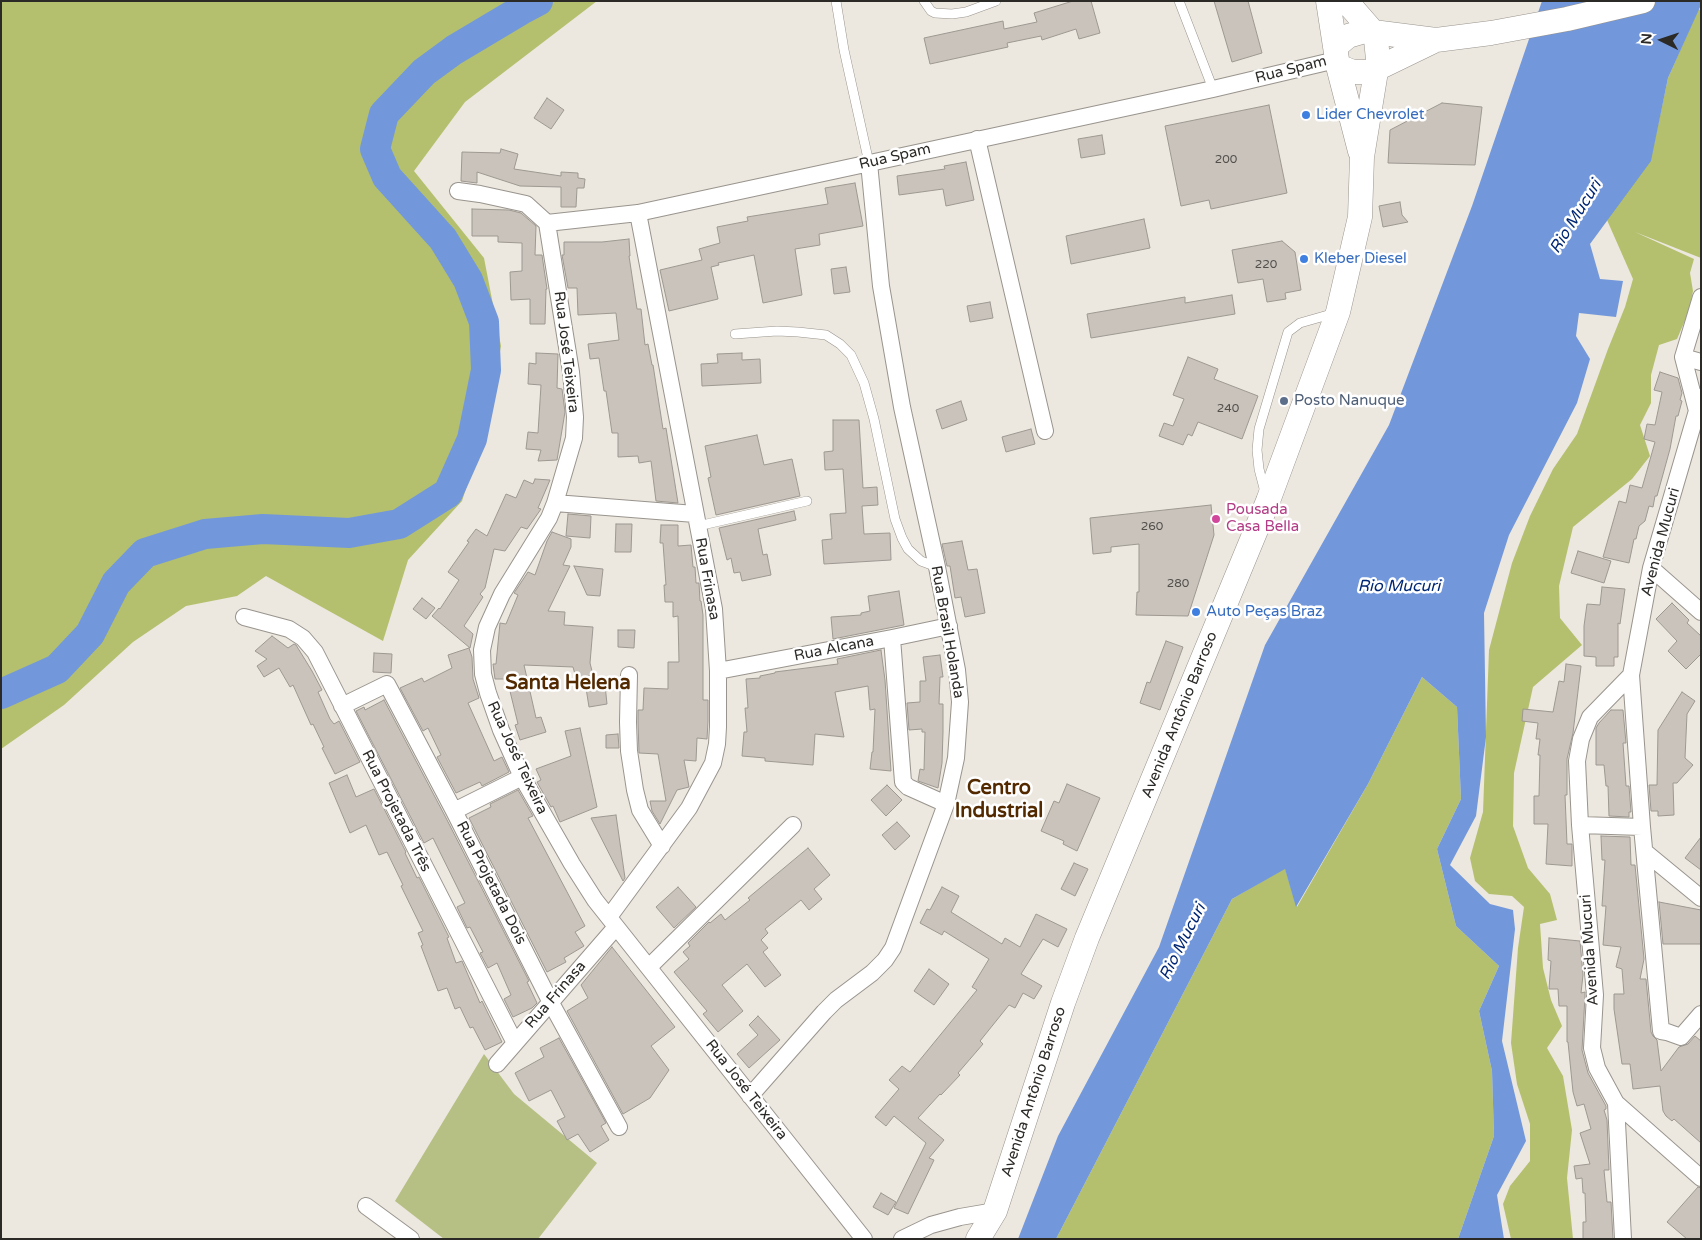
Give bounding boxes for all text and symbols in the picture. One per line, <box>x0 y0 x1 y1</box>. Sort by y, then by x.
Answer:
north arrow <box>1637 15 1687 65</box>
text: N <box>1638 33 1655 45</box>
street label: Rua Spam <box>1253 52 1329 88</box>
place label: Lider Chevrolet <box>1316 106 1424 124</box>
marker: Lider Chevrolet <box>1300 109 1312 121</box>
street label: Rua Spam <box>857 140 933 174</box>
house number: 200 <box>1215 153 1237 167</box>
water label: Rio Mucuri <box>1546 177 1606 257</box>
place label: Kleber Diesel <box>1314 250 1407 268</box>
marker: Kleber Diesel <box>1298 253 1310 265</box>
house number: 220 <box>1255 258 1277 272</box>
street label: Rua José Teixeira <box>550 290 582 414</box>
place label: Posto Nanuque <box>1294 392 1405 410</box>
marker: Posto Nanuque <box>1278 395 1290 407</box>
house number: 240 <box>1217 402 1239 416</box>
street label: Avenida Mucuri <box>1638 486 1684 598</box>
place label: Pousada Casa Bella <box>1226 501 1299 536</box>
marker: Pousada Casa Bella <box>1210 513 1222 525</box>
house number: 260 <box>1141 520 1163 534</box>
street label: Rua Frinasa <box>691 536 723 622</box>
street label: Rua Brasil Holanda <box>926 564 968 700</box>
house number: 280 <box>1167 577 1189 591</box>
water label: Rio Mucuri <box>1358 577 1440 597</box>
place label: Auto Peças Braz <box>1206 603 1323 621</box>
marker: Auto Peças Braz <box>1190 606 1202 618</box>
street label: Avenida Antônio Barroso <box>1138 629 1222 801</box>
street label: Rua Alcana <box>793 632 875 666</box>
district label: Santa Helena <box>505 672 631 696</box>
street label: Rua José Teixeira <box>483 699 551 817</box>
street label: Rua Projetada Três <box>357 747 435 875</box>
district label: Centro Industrial <box>955 777 1043 824</box>
street label: Rua Projetada Dois <box>452 818 530 948</box>
street label: Avenida Mucuri <box>1577 894 1603 1006</box>
water label: Rio Mucuri <box>1156 901 1210 983</box>
street label: Rua Frinasa <box>522 958 590 1032</box>
street label: Avenida Antônio Barroso <box>998 1005 1070 1179</box>
street label: Rua José Teixeira <box>701 1036 791 1144</box>

